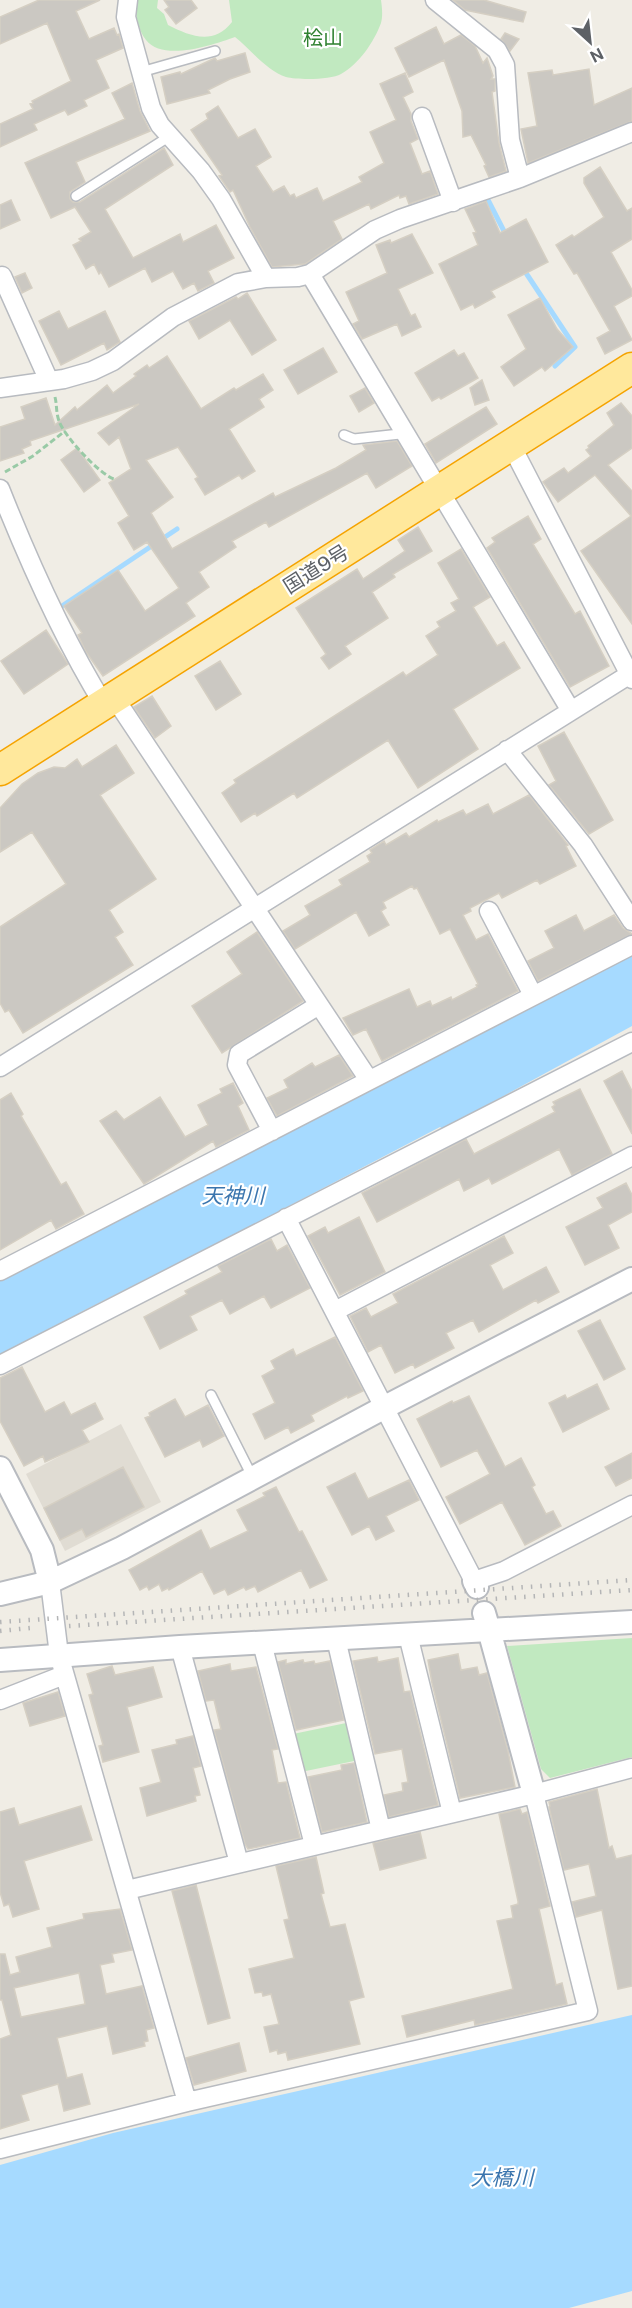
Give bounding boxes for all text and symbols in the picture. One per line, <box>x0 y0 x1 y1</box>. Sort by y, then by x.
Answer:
north arrow <box>560 12 620 72</box>
park label: 桧山 <box>303 26 343 50</box>
text: N <box>587 44 606 66</box>
street label: 国道9号 <box>279 540 353 598</box>
water label: 天神川 <box>202 1183 266 1208</box>
water label: 大橋川 <box>471 2165 535 2190</box>

